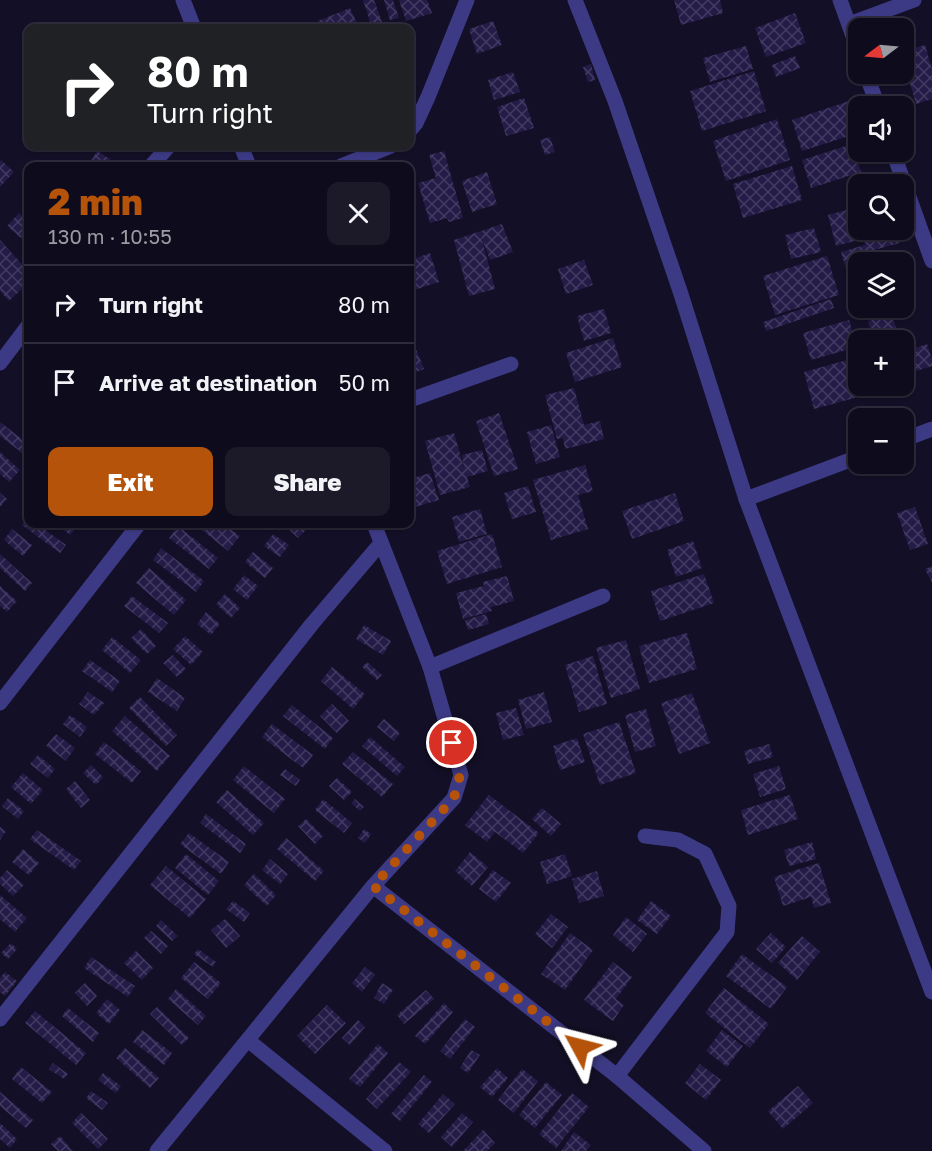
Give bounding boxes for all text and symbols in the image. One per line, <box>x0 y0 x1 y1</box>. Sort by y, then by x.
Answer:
north arrow <box>848 18 914 84</box>
map controls <box>848 18 914 474</box>
text: 80 m <box>147 46 248 96</box>
icon: right <box>48 48 126 126</box>
button: sound <box>848 96 914 162</box>
text: Turn right <box>147 97 273 129</box>
button: search <box>848 174 914 240</box>
text: 2 min <box>48 180 143 223</box>
button: close <box>327 182 390 245</box>
text: 130 m · 10:55 <box>48 224 172 248</box>
button: layers <box>848 252 914 318</box>
icon: right <box>48 288 81 321</box>
text: Turn right <box>99 291 203 318</box>
text: 80 m <box>338 291 390 318</box>
button: + <box>848 330 914 396</box>
icon: arrive <box>48 366 81 399</box>
text: Arrive at destination <box>99 369 317 396</box>
text: 50 m <box>339 369 390 396</box>
button: − <box>848 408 914 474</box>
button: Exit <box>48 447 213 516</box>
button: Share <box>225 447 390 516</box>
pin <box>426 717 477 768</box>
icon: arrive <box>435 726 468 759</box>
position arrow <box>548 1015 612 1079</box>

